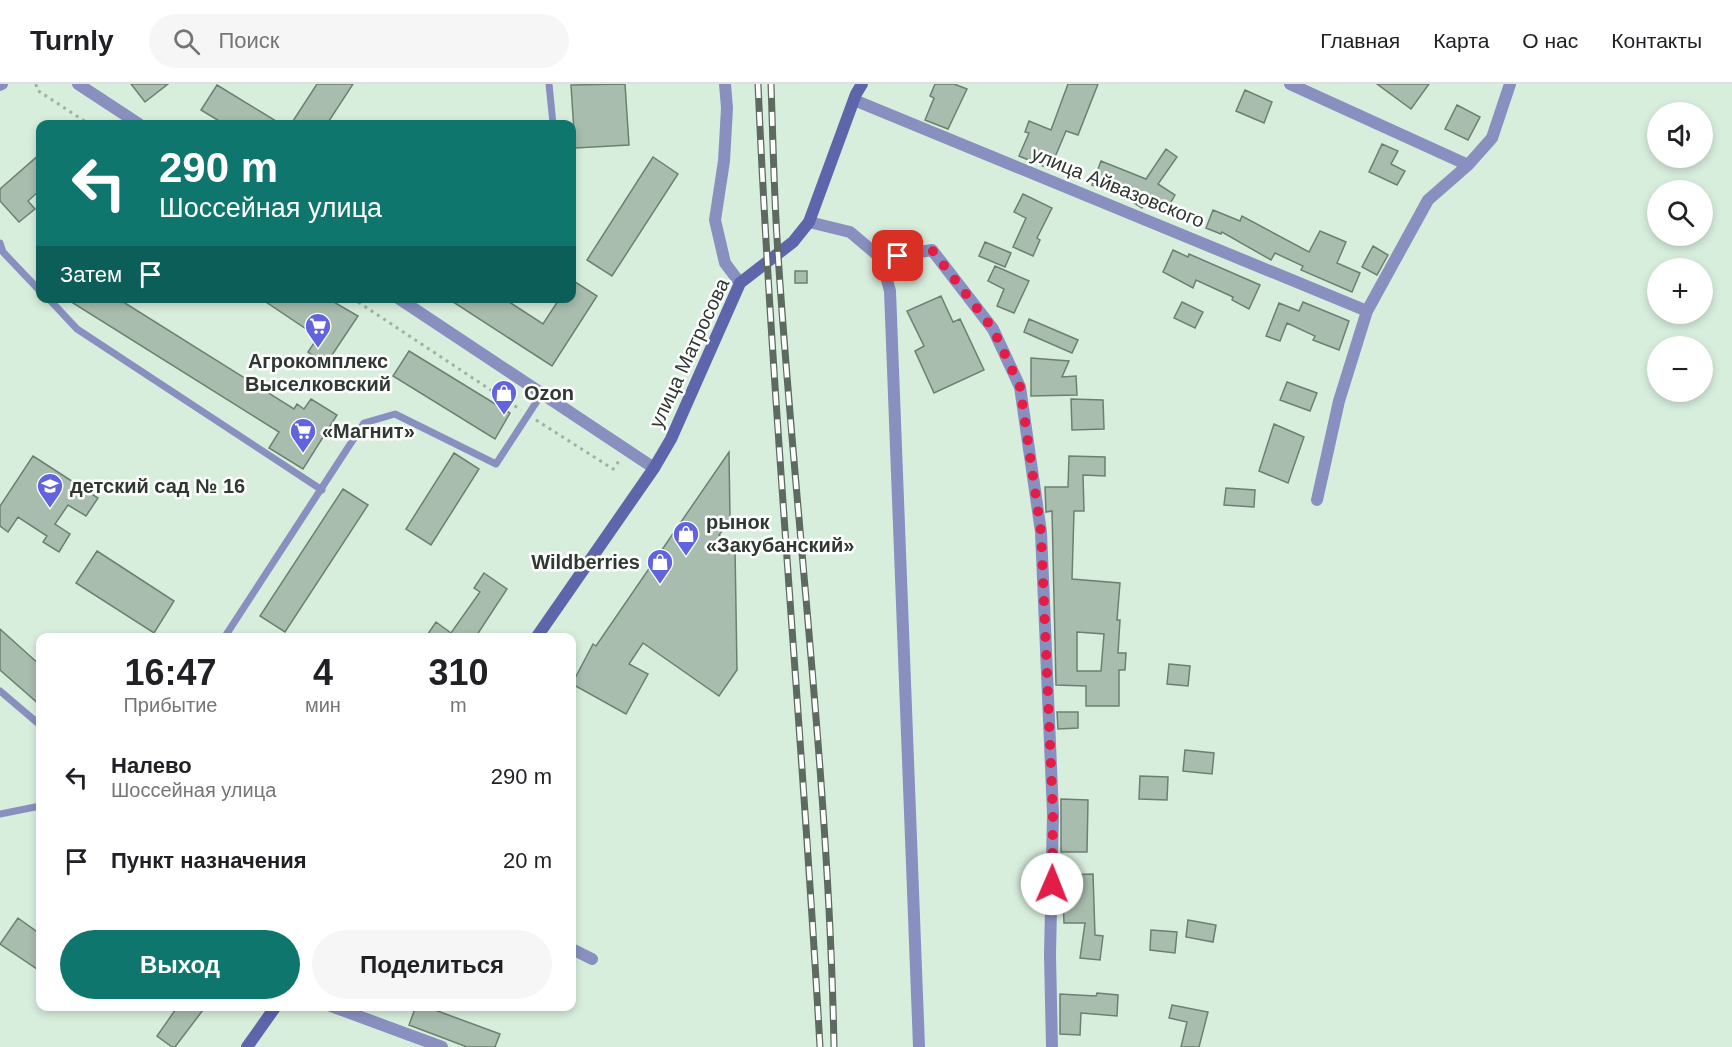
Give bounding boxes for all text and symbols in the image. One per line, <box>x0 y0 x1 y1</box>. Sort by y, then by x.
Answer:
search box <box>149 14 569 68</box>
text: Turnly <box>30 25 113 56</box>
icon: search <box>170 25 203 58</box>
text: Поиск <box>218 28 279 53</box>
text: Главная <box>1320 29 1400 52</box>
text: Карта <box>1433 29 1489 52</box>
text: О нас <box>1522 29 1578 52</box>
text: Контакты <box>1611 29 1702 52</box>
map controls <box>1647 102 1713 402</box>
button: sound <box>1647 102 1713 168</box>
street label: улица Айвазовского <box>1028 142 1208 232</box>
icon: left <box>60 144 138 222</box>
text: 290 m <box>159 144 278 191</box>
button: search <box>1647 180 1713 246</box>
text: Шоссейная улица <box>159 193 382 223</box>
pin <box>872 230 923 281</box>
icon: arrive <box>881 239 914 272</box>
icon: arrive <box>134 258 167 291</box>
button: + <box>1647 258 1713 324</box>
text: Затем <box>60 262 122 287</box>
street label: улица Матросова <box>645 274 734 431</box>
supermarket icon: Агрокомплекс Выселковский <box>303 311 333 349</box>
button: − <box>1647 336 1713 402</box>
place label: Агрокомплекс Выселковский <box>245 350 391 395</box>
shop icon: Ozon <box>489 378 519 416</box>
place label: Ozon <box>524 382 574 404</box>
supermarket icon: «Магнит» <box>288 416 318 454</box>
place label: «Магнит» <box>322 420 415 442</box>
school or university icon: детский сад № 16 <box>35 471 65 509</box>
place label: детский сад № 16 <box>70 475 245 497</box>
place label: рынок «Закубанский» <box>706 511 854 556</box>
shop icon: рынок «Закубанский» <box>671 519 701 557</box>
shop icon: Wildberries <box>645 547 675 585</box>
place label: Wildberries <box>531 551 640 573</box>
text: 16:47 <box>124 652 217 693</box>
text: 4 <box>313 652 333 693</box>
text: 310 <box>428 652 488 693</box>
text: Прибытие <box>123 694 217 716</box>
text: мин <box>305 694 341 716</box>
text: m <box>450 694 467 716</box>
text: Налево <box>111 753 192 778</box>
icon: left <box>60 761 93 794</box>
text: 290 m <box>491 764 552 789</box>
text: Шоссейная улица <box>111 779 276 801</box>
icon: arrive <box>60 845 93 878</box>
text: Пункт назначения <box>111 848 307 873</box>
text: 20 m <box>503 848 552 873</box>
position arrow <box>1020 852 1084 916</box>
button: Выход <box>60 930 300 999</box>
button: Поделиться <box>312 930 552 999</box>

